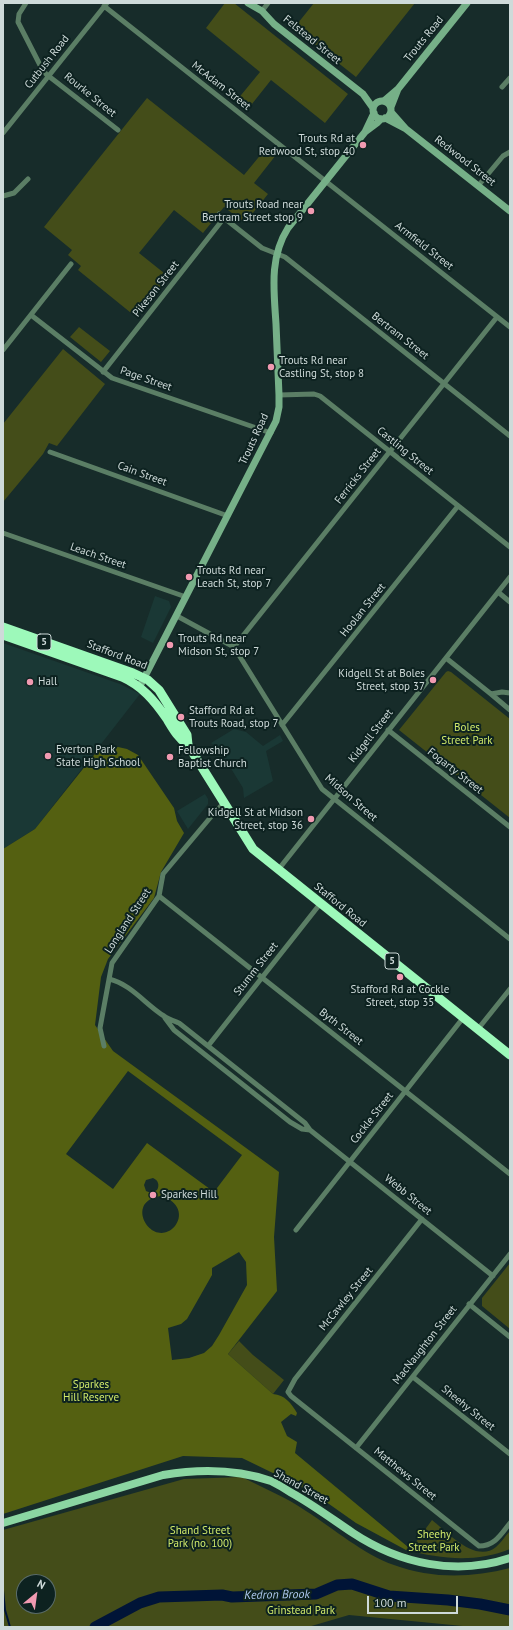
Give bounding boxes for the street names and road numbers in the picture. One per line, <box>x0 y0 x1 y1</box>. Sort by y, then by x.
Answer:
street label: Felstead Street <box>280 13 344 67</box>
street label: Trouts Road <box>402 13 446 65</box>
street label: Cutbush Road <box>22 33 72 91</box>
street label: McAdam Street <box>189 59 253 113</box>
street label: Rourke Street <box>61 70 119 120</box>
street label: Redwood Street <box>432 133 498 189</box>
street label: Armfield Street <box>392 219 456 273</box>
street label: Pikeson Street <box>130 258 182 320</box>
street label: Bertram Street <box>369 310 431 362</box>
street label: Page Street <box>118 364 174 394</box>
street label: Trouts Road <box>236 411 272 467</box>
street label: Castling Street <box>374 424 436 478</box>
street label: Ferricks Street <box>332 445 384 507</box>
street label: Cain Street <box>116 459 168 489</box>
street label: Leach Street <box>68 540 128 572</box>
street label: Hoolan Street <box>337 581 389 639</box>
road number: 5 <box>37 634 51 650</box>
street label: Stafford Road <box>85 637 149 673</box>
street label: Kidgell Street <box>346 707 396 765</box>
street label: Fogarty Street <box>425 745 485 797</box>
street label: Midson Street <box>322 772 380 824</box>
street label: Stafford Road <box>311 880 369 930</box>
street label: Longland Street <box>102 886 154 956</box>
street label: Stumm Street <box>231 940 281 998</box>
road number: 5 <box>385 953 399 969</box>
street label: Byth Street <box>316 1006 366 1048</box>
street label: Cockle Street <box>348 1090 396 1146</box>
street label: Webb Street <box>382 1172 434 1218</box>
street label: McCawley Street <box>316 1265 376 1333</box>
street label: MacNaughton Street <box>390 1303 460 1387</box>
street label: Sheehy Street <box>439 1382 497 1434</box>
street label: Matthews Street <box>371 1445 439 1503</box>
street label: Shand Street <box>271 1467 331 1507</box>

